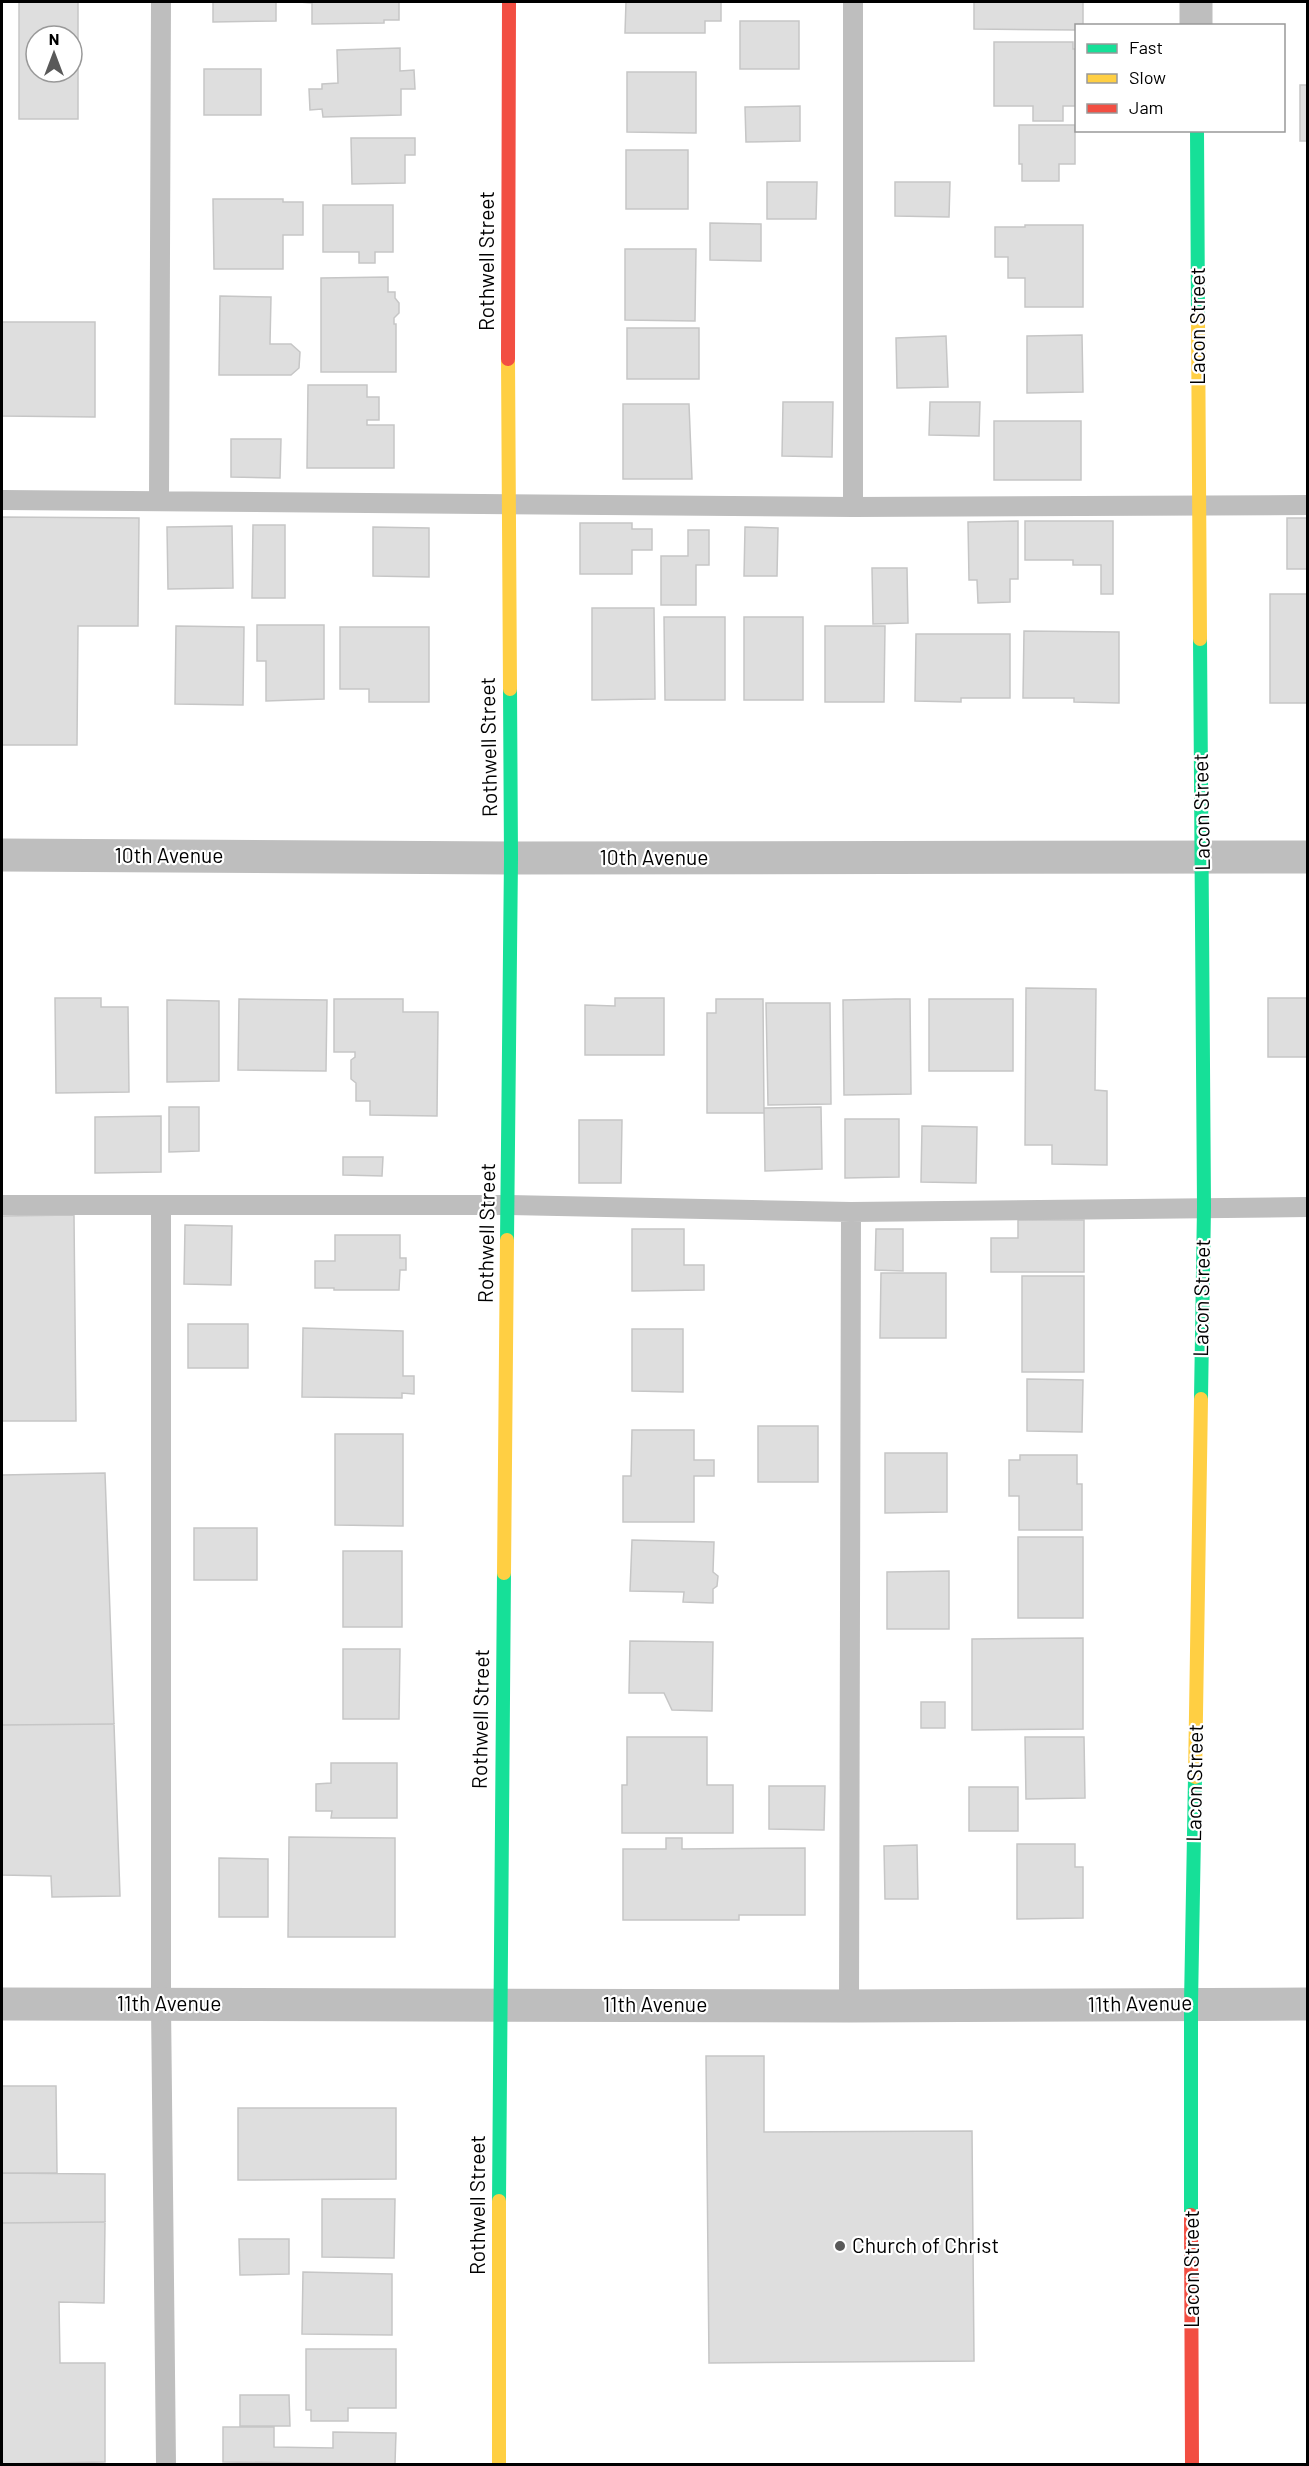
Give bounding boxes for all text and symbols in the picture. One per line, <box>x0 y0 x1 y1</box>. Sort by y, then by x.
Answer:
north arrow <box>24 24 84 84</box>
legend <box>1075 24 1285 132</box>
text: N <box>49 29 59 48</box>
text: Fast <box>1129 36 1163 58</box>
text: Slow <box>1129 66 1166 88</box>
text: Jam <box>1129 96 1163 118</box>
street label: Rothwell Street <box>473 191 498 331</box>
street label: Lacon Street <box>1184 267 1209 385</box>
street label: Rothwell Street <box>474 677 501 817</box>
street label: Lacon Street <box>1187 753 1214 871</box>
street label: 10th Avenue <box>114 842 224 867</box>
street label: 10th Avenue <box>599 844 709 869</box>
street label: Rothwell Street <box>472 1163 499 1303</box>
street label: Lacon Street <box>1187 1239 1214 1357</box>
street label: Rothwell Street <box>466 1649 493 1789</box>
street label: Lacon Street <box>1180 1724 1207 1842</box>
street label: 11th Avenue <box>1087 1989 1193 2016</box>
street label: 11th Avenue <box>117 1990 221 2015</box>
street label: 11th Avenue <box>603 1991 707 2016</box>
street label: Rothwell Street <box>464 2135 489 2275</box>
street label: Lacon Street <box>1178 2210 1203 2328</box>
place label: Church of Christ <box>852 2232 999 2257</box>
marker: Church of Christ <box>833 2239 847 2253</box>

